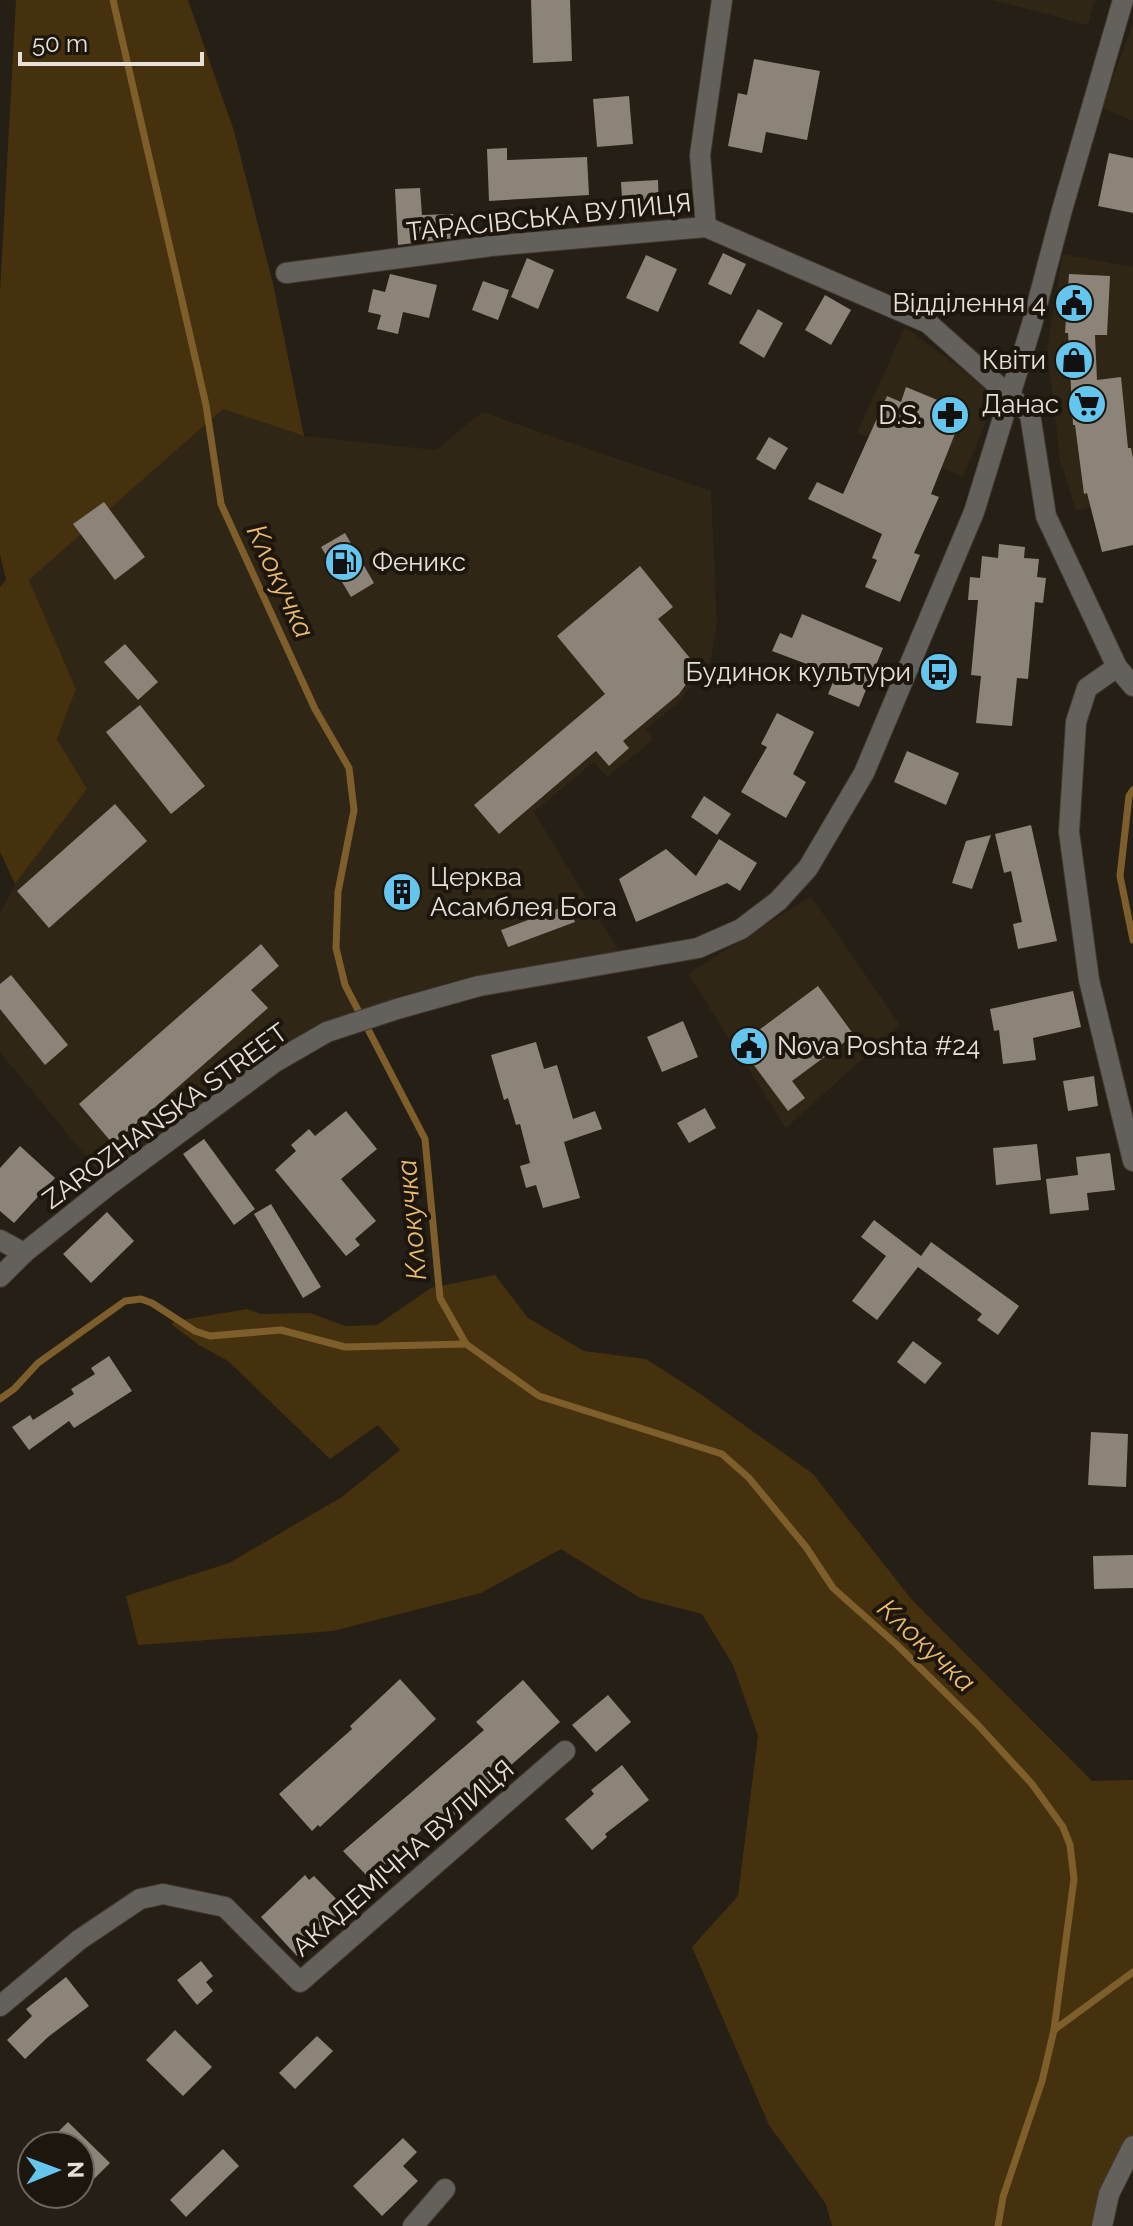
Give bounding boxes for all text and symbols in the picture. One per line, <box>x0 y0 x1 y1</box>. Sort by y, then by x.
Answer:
scale bar <box>20 16 202 66</box>
text: 50 m <box>32 29 88 58</box>
street label: ТАРАСІВСЬКА ВУЛИЦЯ <box>405 187 693 247</box>
public building icon: Відділення 4 <box>1053 282 1095 324</box>
place label: Відділення 4 <box>893 288 1046 318</box>
shop icon: Квіти <box>1053 339 1095 381</box>
place label: Квіти <box>982 345 1046 375</box>
supermarket icon: Данас <box>1066 383 1108 425</box>
place label: Данас <box>982 389 1059 419</box>
pharmacy icon: D.S. <box>929 394 971 436</box>
place label: D.S. <box>878 400 922 430</box>
water label: Клокучка <box>240 519 321 643</box>
fuel station icon: Феникс <box>323 541 365 583</box>
place label: Феникс <box>372 547 466 577</box>
bus stop icon: Будинок культури <box>918 651 960 693</box>
place label: Будинок культури <box>686 657 911 687</box>
place label: Церква Асамблея Бога <box>430 862 617 922</box>
building icon: Церква Асамблея Бога <box>381 871 423 913</box>
street label: ZAROZHANSKA STREET <box>37 1017 293 1215</box>
public building icon: Nova Poshta #24 <box>728 1025 770 1067</box>
place label: Nova Poshta #24 <box>777 1031 980 1061</box>
water label: Клокучка <box>390 1158 433 1282</box>
water label: Клокучка <box>871 1592 982 1699</box>
street label: АКАДЕМІЧНА ВУЛИЦЯ <box>286 1754 520 1962</box>
north arrow <box>16 2130 96 2210</box>
text: N <box>63 2161 89 2178</box>

